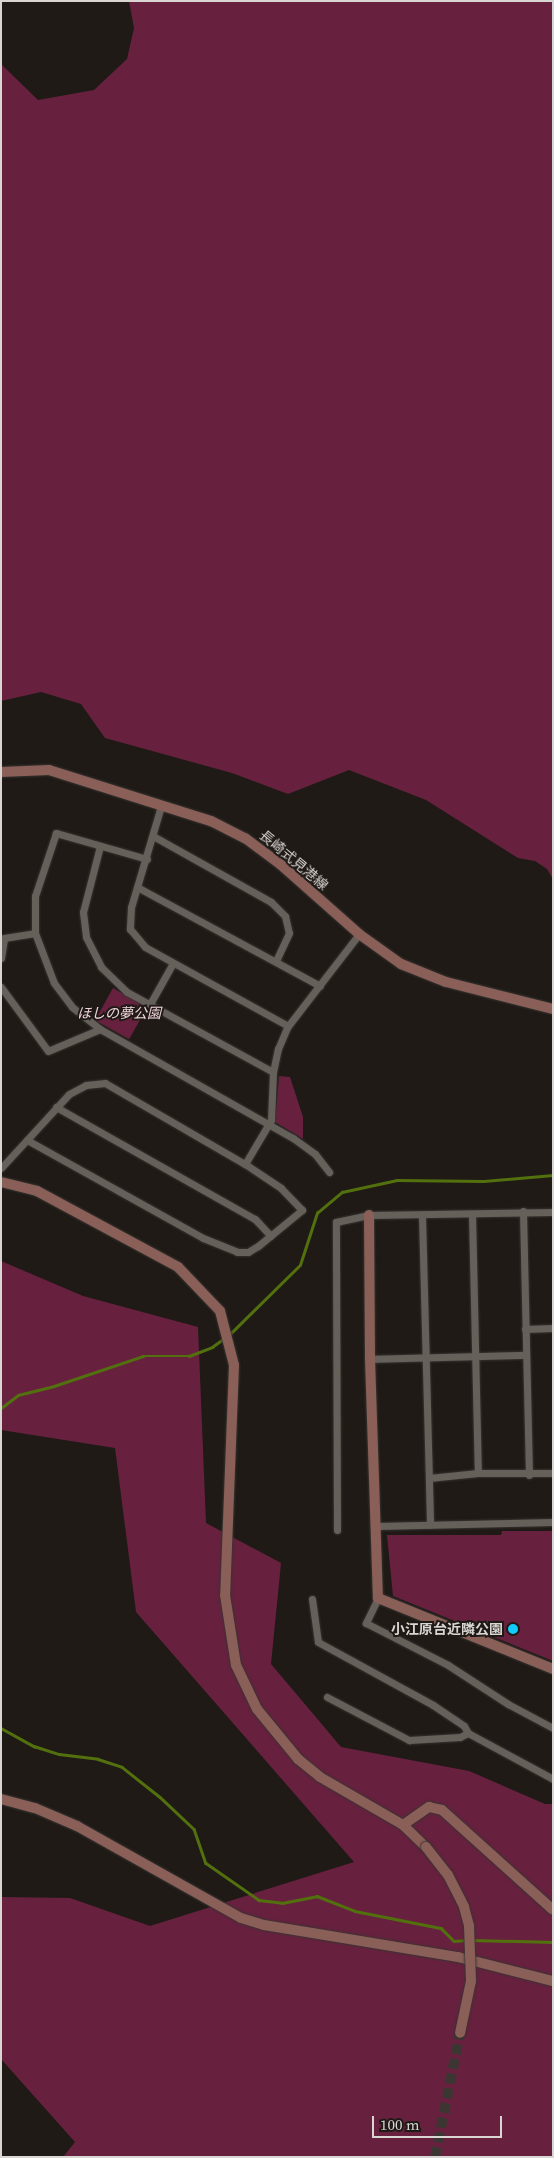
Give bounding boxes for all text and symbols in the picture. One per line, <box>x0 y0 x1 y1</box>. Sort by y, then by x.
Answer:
street label: 長崎式見港線 <box>256 827 332 893</box>
park label: ほしの夢公園 <box>77 1005 161 1021</box>
place label: 小江原台近隣公園 <box>391 1621 503 1637</box>
marker: 小江原台近隣公園 <box>507 1623 519 1635</box>
scale bar <box>374 2106 504 2138</box>
text: 100 m <box>380 2114 420 2135</box>

